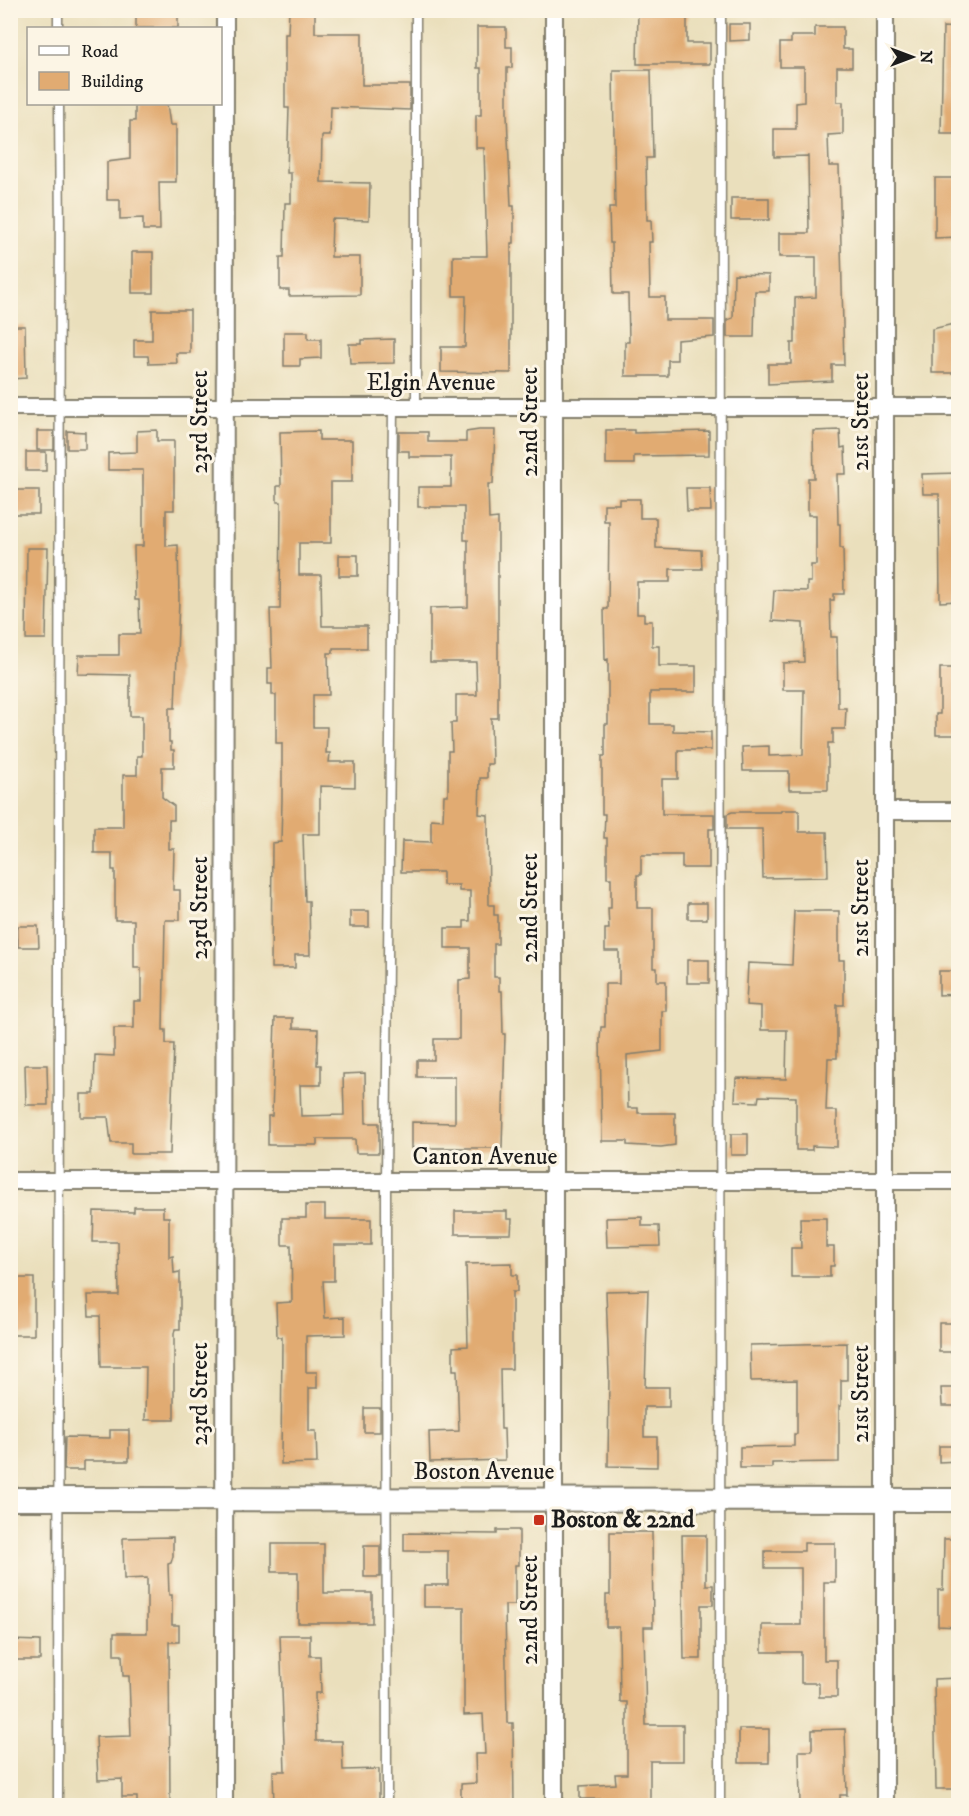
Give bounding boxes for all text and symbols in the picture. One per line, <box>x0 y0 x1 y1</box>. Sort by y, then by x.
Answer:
legend <box>27 27 222 105</box>
north arrow <box>882 27 942 87</box>
text: Road <box>81 41 118 63</box>
text: N <box>916 50 936 64</box>
text: Building <box>81 71 143 93</box>
street label: 22nd Street <box>515 367 545 477</box>
street label: Elgin Avenue <box>367 368 496 398</box>
street label: 23rd Street <box>185 370 215 474</box>
street label: 21st Street <box>846 373 876 471</box>
street label: 22nd Street <box>515 853 545 963</box>
street label: 23rd Street <box>185 856 215 960</box>
street label: 21st Street <box>846 859 876 957</box>
street label: Canton Avenue <box>413 1142 557 1172</box>
street label: 23rd Street <box>185 1342 215 1446</box>
street label: 21st Street <box>846 1345 876 1443</box>
street label: Boston Avenue <box>413 1457 555 1487</box>
place label: Boston & 22nd <box>551 1505 696 1535</box>
marker: Boston & 22nd <box>532 1513 546 1527</box>
street label: 22nd Street <box>515 1555 545 1665</box>

